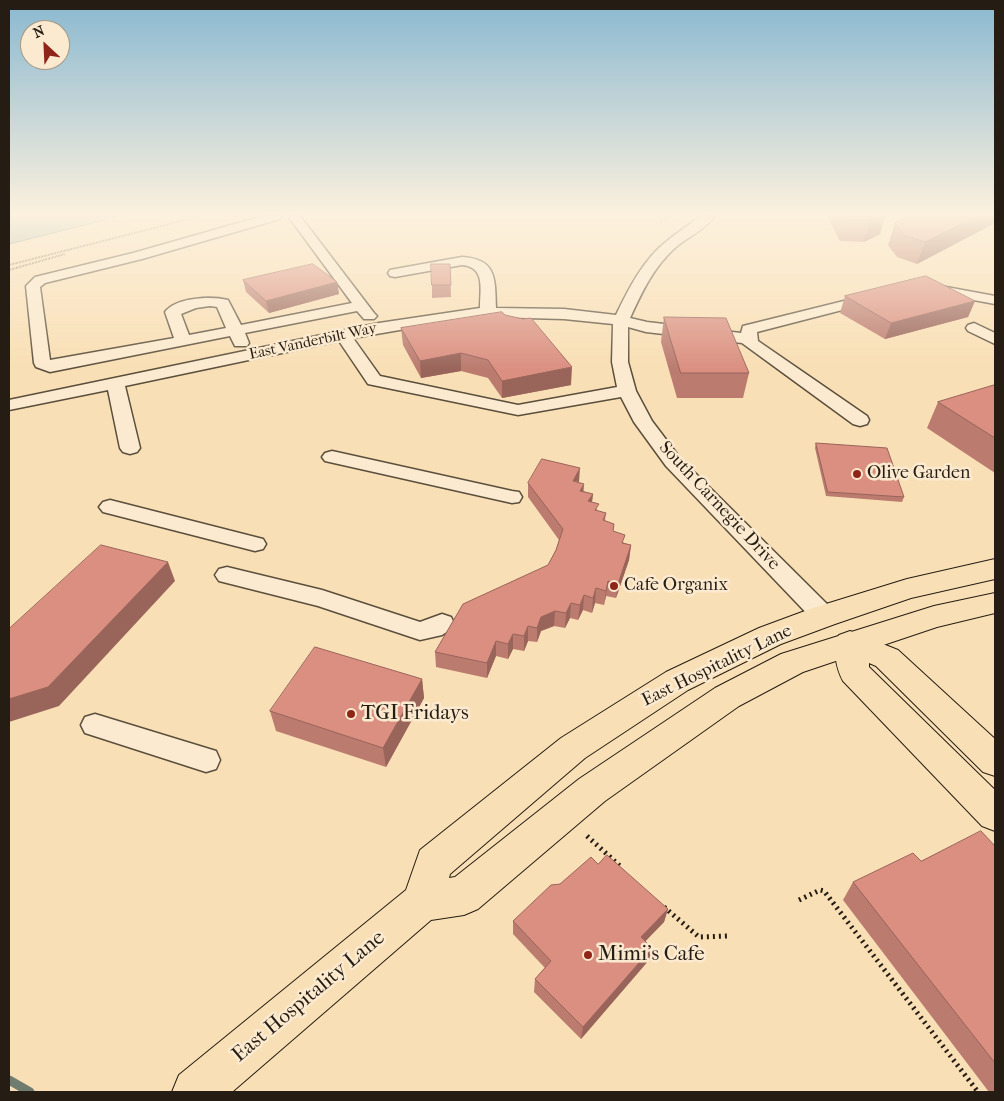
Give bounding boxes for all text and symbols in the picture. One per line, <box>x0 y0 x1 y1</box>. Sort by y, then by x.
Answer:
north arrow <box>20 20 70 70</box>
text: N <box>30 22 47 42</box>
street label: East Vanderbilt Way <box>248 320 378 364</box>
street label: South Carnegie Drive <box>654 437 784 575</box>
place label: Olive Garden <box>867 463 970 485</box>
marker: Olive Garden <box>851 468 863 480</box>
place label: Cafe Organix <box>624 575 728 597</box>
marker: Cafe Organix <box>608 580 620 592</box>
street label: East Hospitality Lane <box>638 620 796 712</box>
place label: TGI Fridays <box>361 701 469 727</box>
marker: TGI Fridays <box>345 708 357 720</box>
street label: East Hospitality Lane <box>228 926 390 1068</box>
place label: Mimi's Cafe <box>598 942 705 968</box>
marker: Mimi's Cafe <box>582 949 594 961</box>

